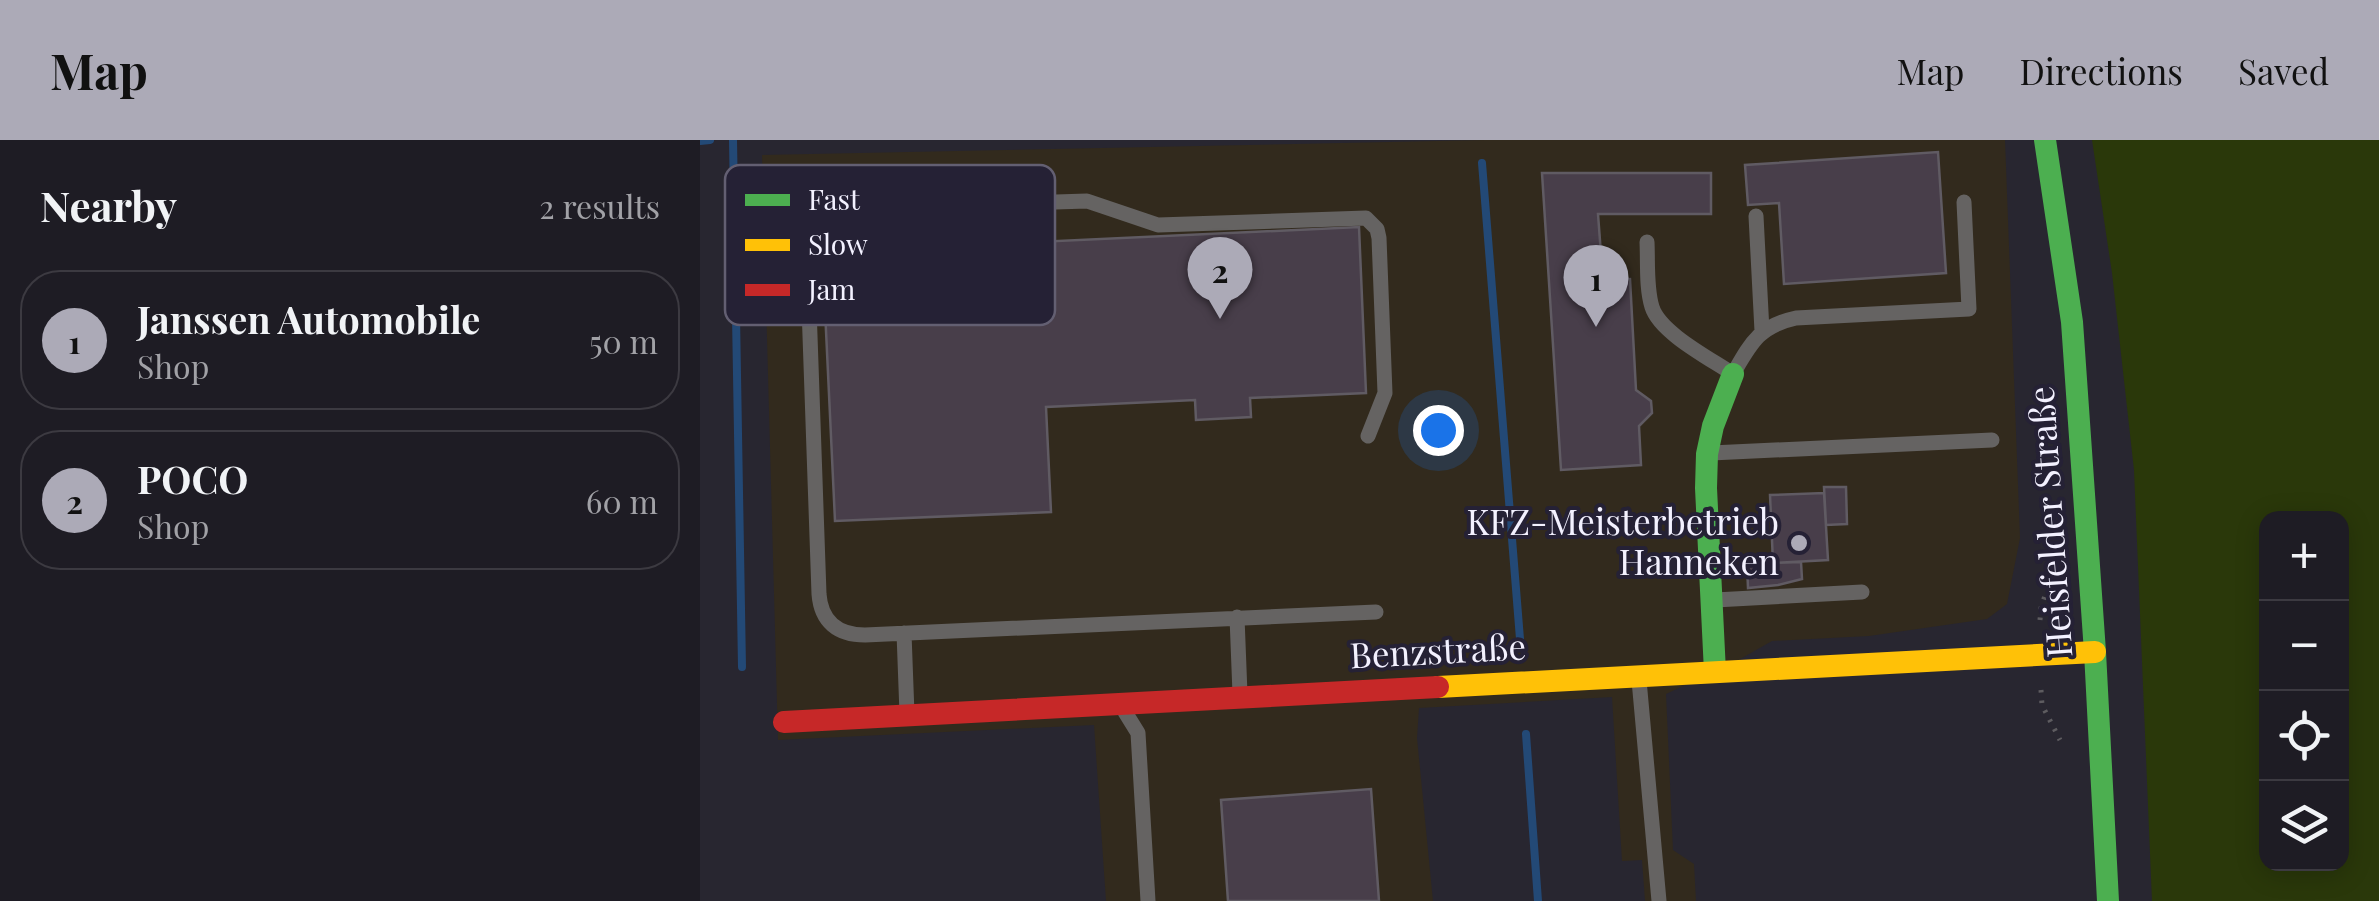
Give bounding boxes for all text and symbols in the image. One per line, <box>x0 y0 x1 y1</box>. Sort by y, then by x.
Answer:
text: Map <box>50 38 148 102</box>
text: Map <box>1896 47 1964 94</box>
text: Directions <box>2019 47 2183 94</box>
text: Saved <box>2238 47 2329 94</box>
legend <box>725 165 1055 325</box>
text: Nearby <box>40 177 177 233</box>
text: Fast <box>808 180 861 217</box>
text: 2 results <box>539 184 660 227</box>
text: Slow <box>808 225 868 262</box>
pin: 2 <box>1188 236 1252 319</box>
pin: 1 <box>1564 244 1628 327</box>
text: Jam <box>807 270 855 307</box>
text: Janssen Automobile <box>137 293 480 344</box>
text: 1 <box>68 319 81 362</box>
text: 50 m <box>589 319 658 362</box>
text: Shop <box>137 344 209 387</box>
street label: Heisfelder Straße <box>2016 385 2081 659</box>
your location <box>1413 405 1464 456</box>
text: POCO <box>137 453 248 504</box>
text: 2 <box>66 479 83 522</box>
text: 60 m <box>586 479 658 522</box>
place label: KFZ-Meisterbetrieb Hanneken <box>1466 497 1779 584</box>
text: Shop <box>137 504 209 547</box>
map controls <box>2259 511 2349 871</box>
button: + <box>2259 511 2349 601</box>
marker: KFZ-Meisterbetrieb Hanneken <box>1788 532 1810 554</box>
button: − <box>2259 601 2349 691</box>
street label: Benzstraße <box>1349 621 1527 678</box>
button: locate <box>2259 691 2349 781</box>
button: layers <box>2259 781 2349 871</box>

